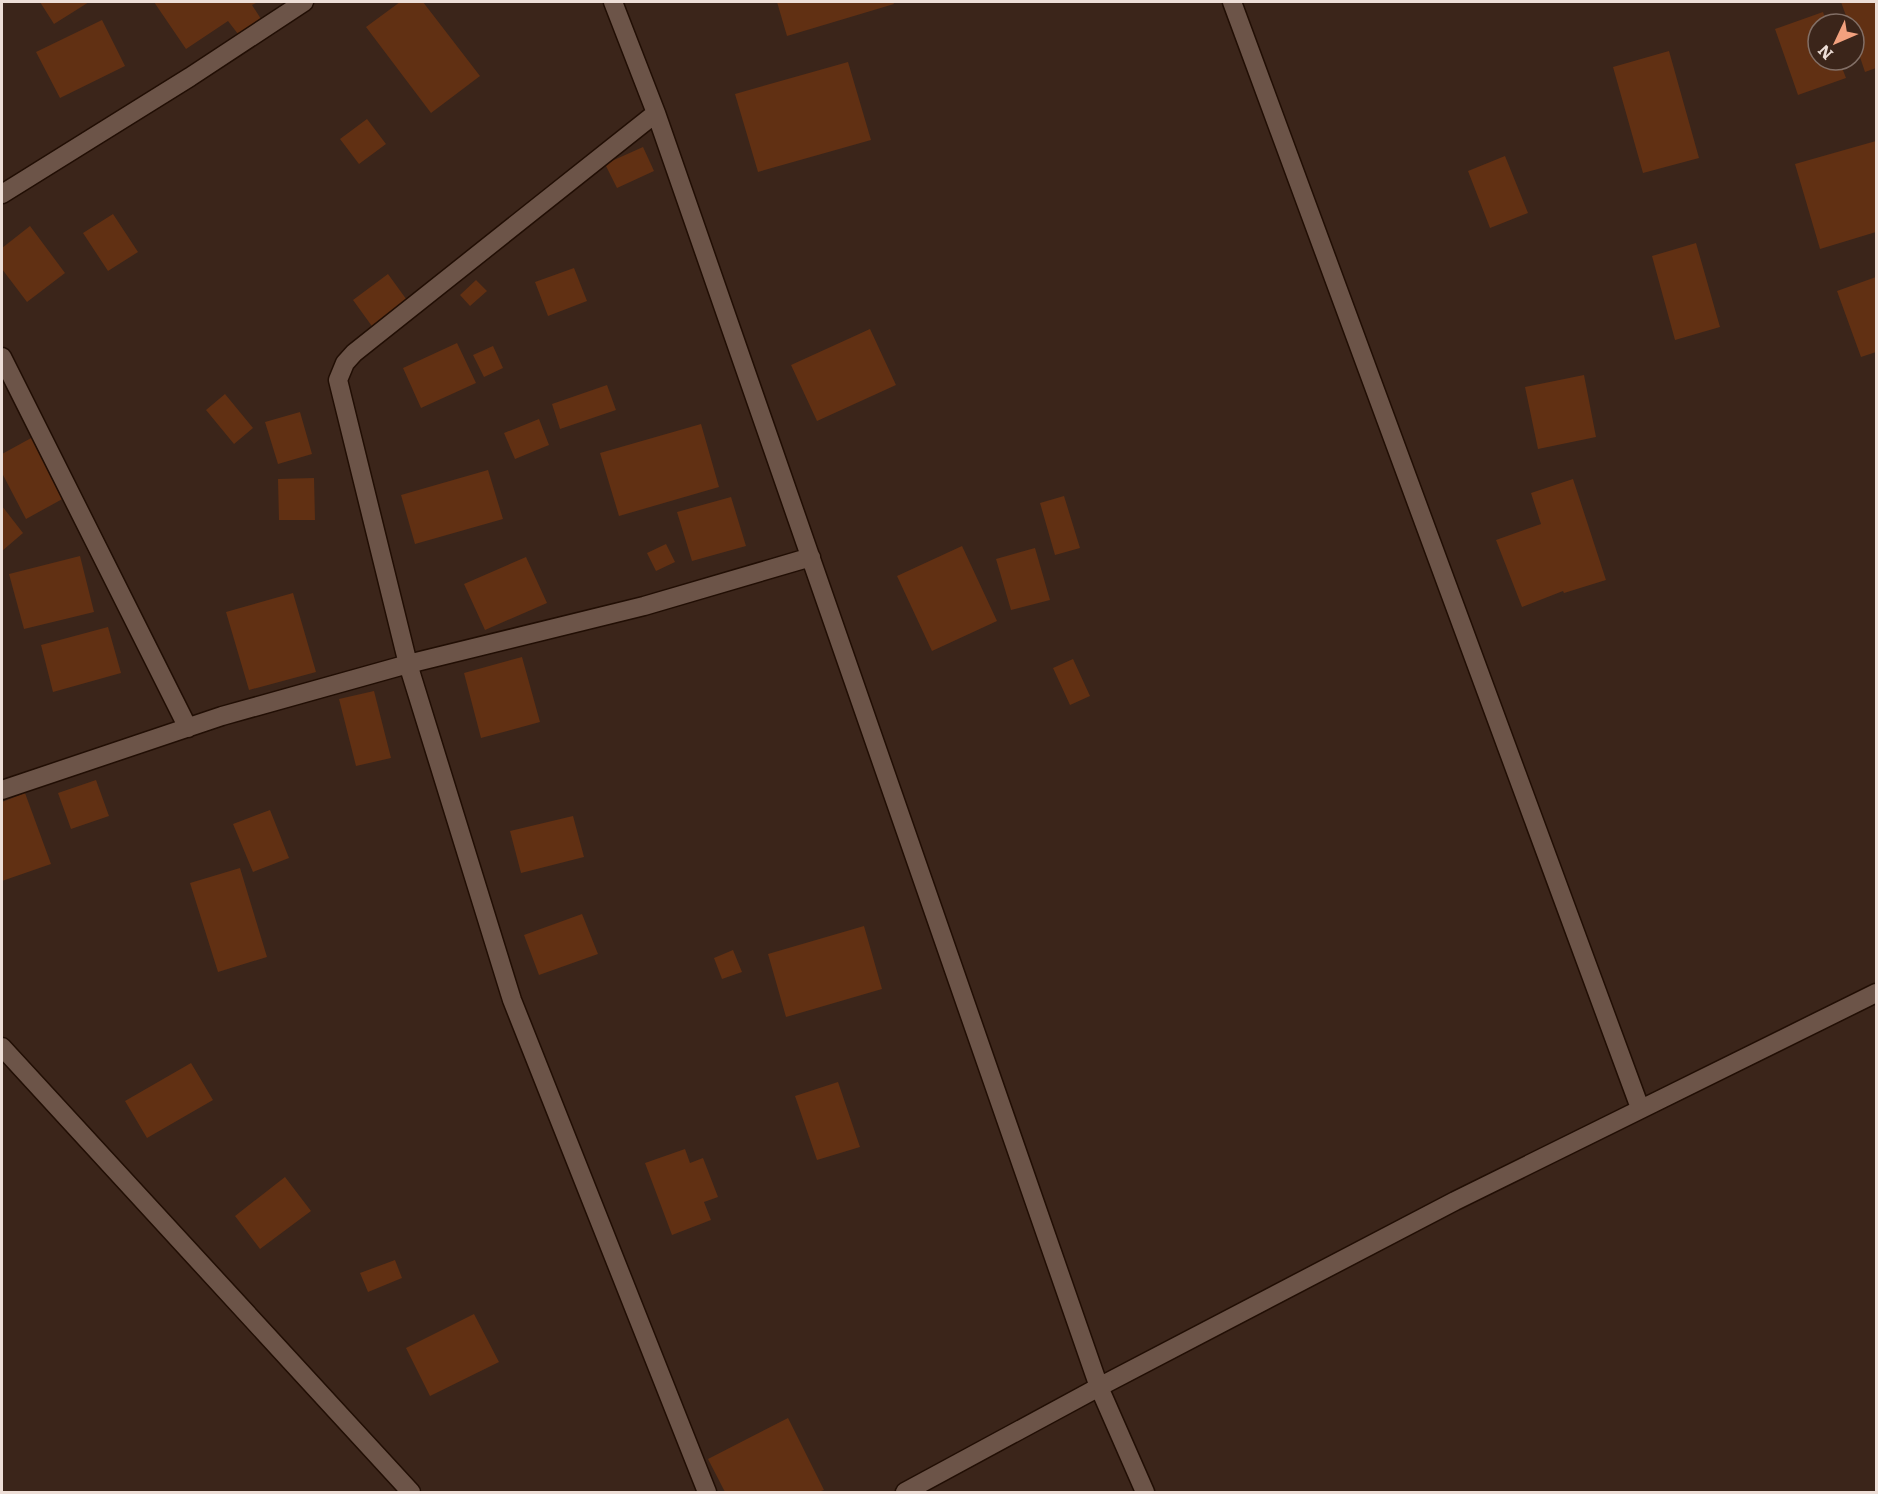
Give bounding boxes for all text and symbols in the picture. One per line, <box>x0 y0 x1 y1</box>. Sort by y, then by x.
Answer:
north arrow <box>1806 12 1866 72</box>
text: N <box>1811 40 1838 66</box>

